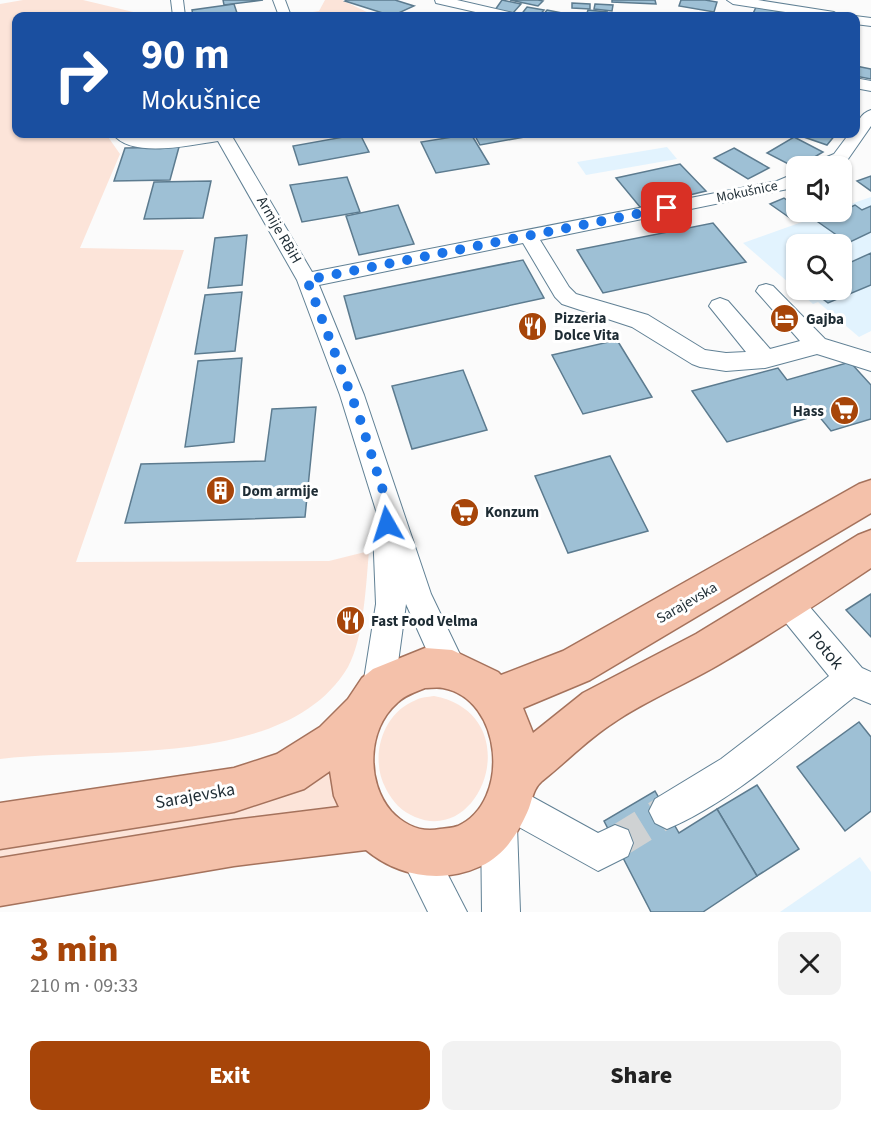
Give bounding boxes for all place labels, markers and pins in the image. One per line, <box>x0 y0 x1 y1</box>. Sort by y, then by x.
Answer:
pin <box>641 182 692 233</box>
hotel icon: Gajba <box>769 303 801 335</box>
place label: Pizzeria Dolce Vita <box>554 308 619 346</box>
place label: Gajba <box>806 309 844 330</box>
restaurant icon: Pizzeria Dolce Vita <box>517 311 549 343</box>
supermarket icon: Hass <box>829 395 861 427</box>
place label: Hass <box>793 401 824 422</box>
building icon: Dom armije <box>205 475 237 507</box>
place label: Dom armije <box>242 481 319 502</box>
supermarket icon: Konzum <box>448 496 480 528</box>
place label: Konzum <box>485 502 539 523</box>
restaurant icon: Fast Food Velma <box>334 605 366 637</box>
place label: Fast Food Velma <box>371 611 478 632</box>

